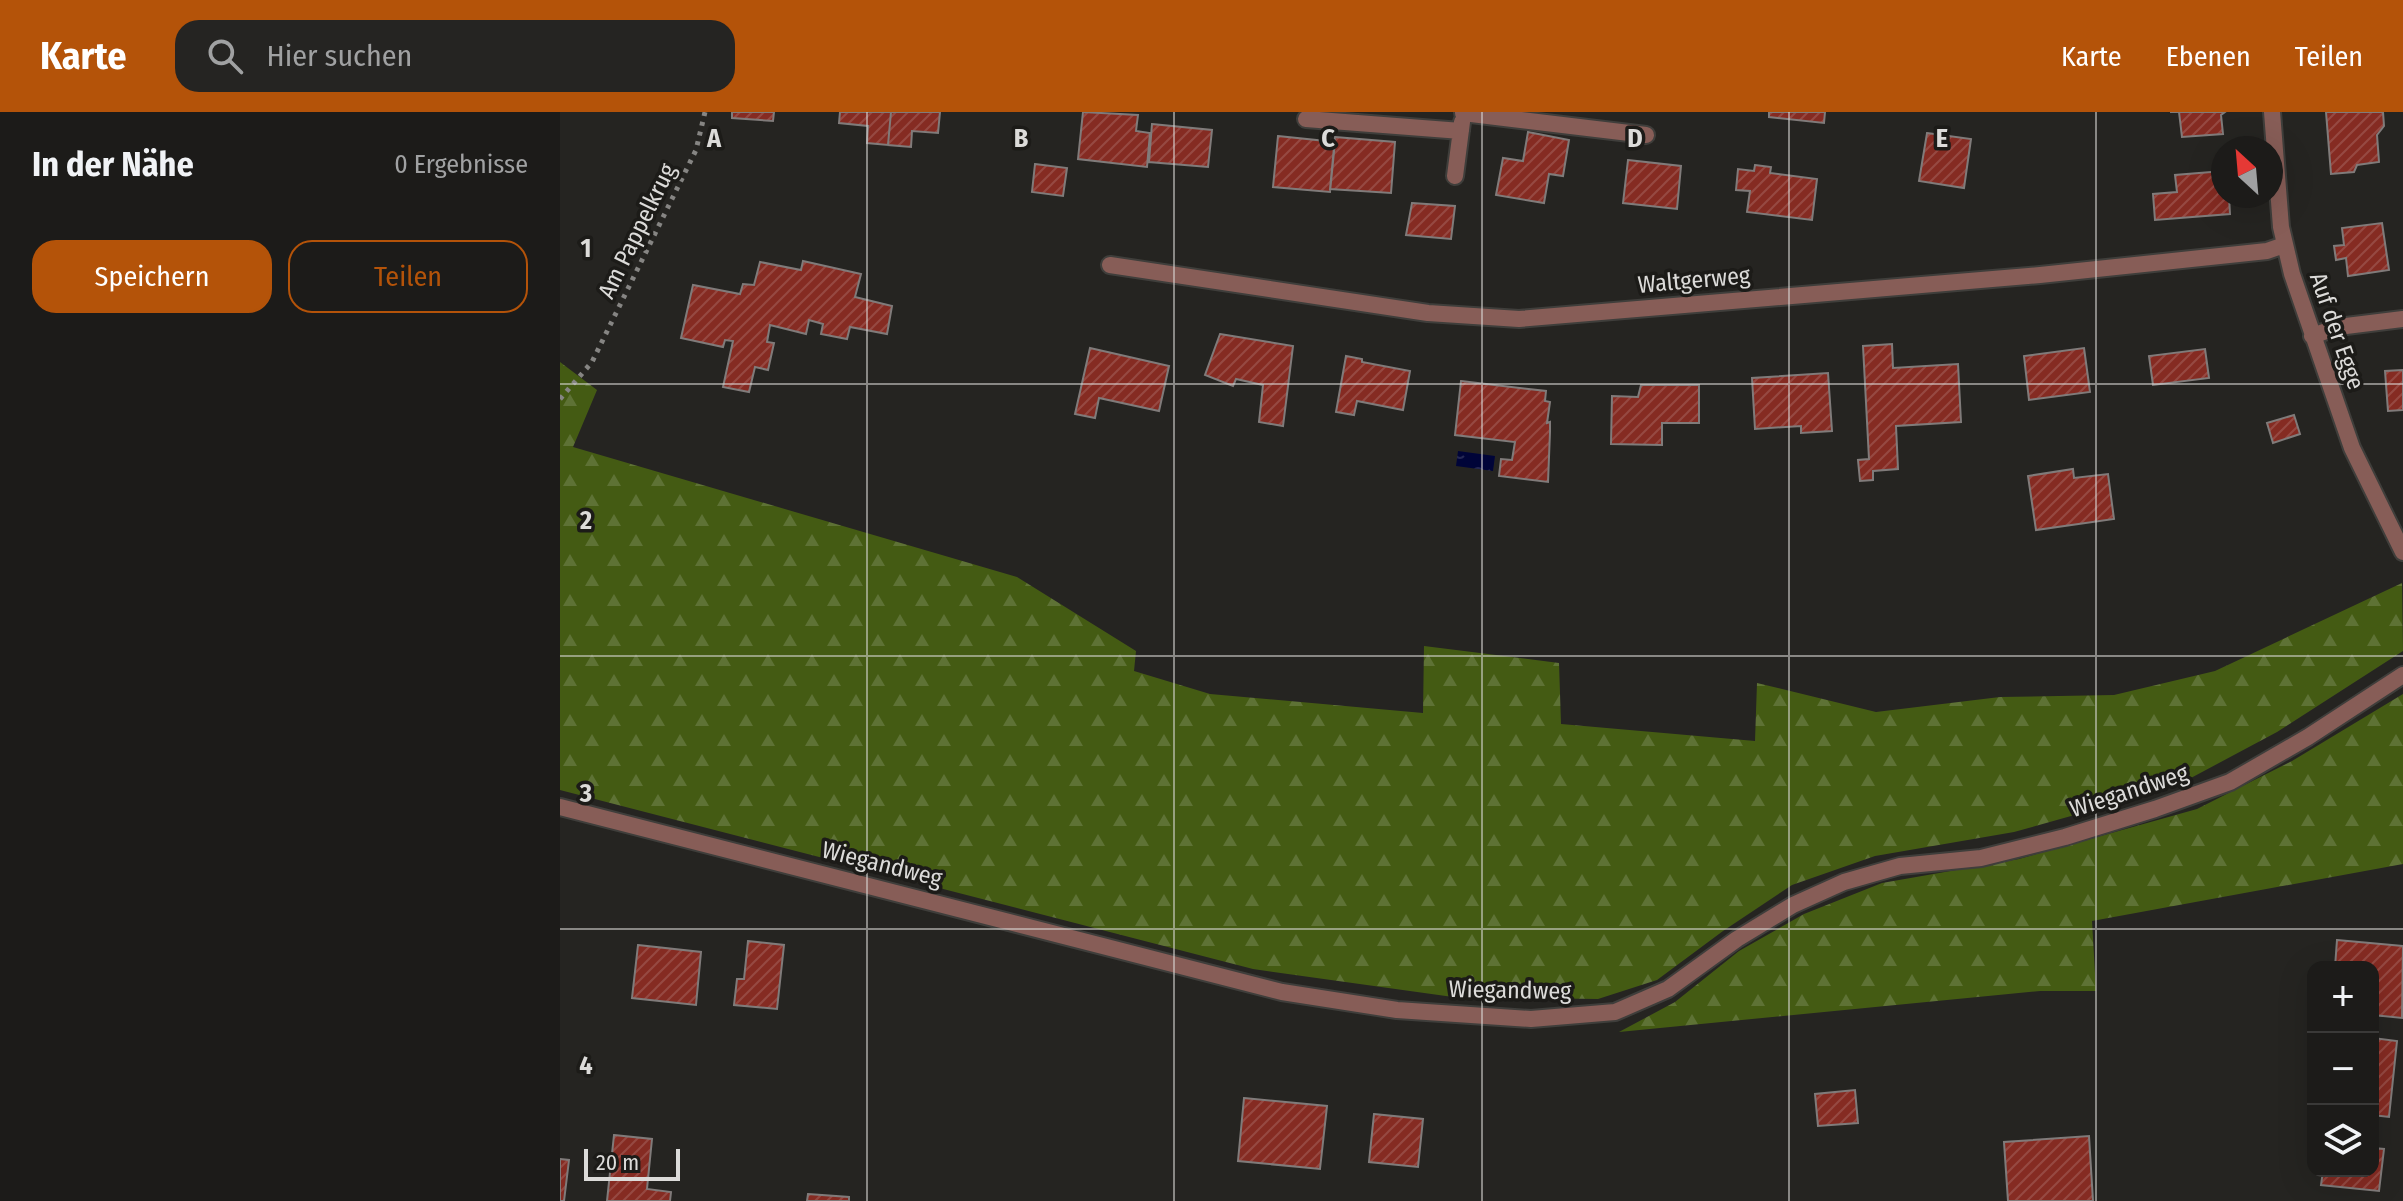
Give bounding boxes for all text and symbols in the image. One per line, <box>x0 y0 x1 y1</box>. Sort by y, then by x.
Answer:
search box <box>175 20 735 92</box>
text: Karte <box>40 33 127 79</box>
icon: search <box>203 34 247 78</box>
text: Hier suchen <box>267 38 412 74</box>
text: Karte <box>2061 40 2122 73</box>
text: Ebenen <box>2166 40 2251 73</box>
text: Teilen <box>2295 40 2363 73</box>
text: A <box>706 123 722 154</box>
text: B <box>1014 123 1029 154</box>
text: C <box>1321 123 1335 154</box>
text: D <box>1627 123 1643 154</box>
text: E <box>1936 123 1948 154</box>
north arrow <box>2211 136 2283 208</box>
text: In der Nähe <box>32 144 194 185</box>
text: 0 Ergebnisse <box>394 149 528 180</box>
street label: Am Pappelkrug <box>592 158 682 303</box>
text: 1 <box>581 233 592 264</box>
button: Speichern <box>32 240 272 313</box>
button: Teilen <box>288 240 528 313</box>
street label: Waltgerweg <box>1637 261 1752 299</box>
street label: Auf der Egge <box>2304 269 2370 393</box>
text: 2 <box>579 505 592 536</box>
street label: Wiegandweg <box>2066 758 2192 823</box>
text: 3 <box>579 778 592 809</box>
street label: Wiegandweg <box>819 836 946 893</box>
map controls <box>2307 961 2379 1177</box>
button: + <box>2307 961 2379 1033</box>
street label: Wiegandweg <box>1448 975 1572 1005</box>
button: − <box>2307 1033 2379 1105</box>
text: 4 <box>579 1050 593 1081</box>
button: layers <box>2307 1105 2379 1177</box>
scale bar <box>584 1145 680 1181</box>
text: 20 m <box>596 1149 639 1176</box>

